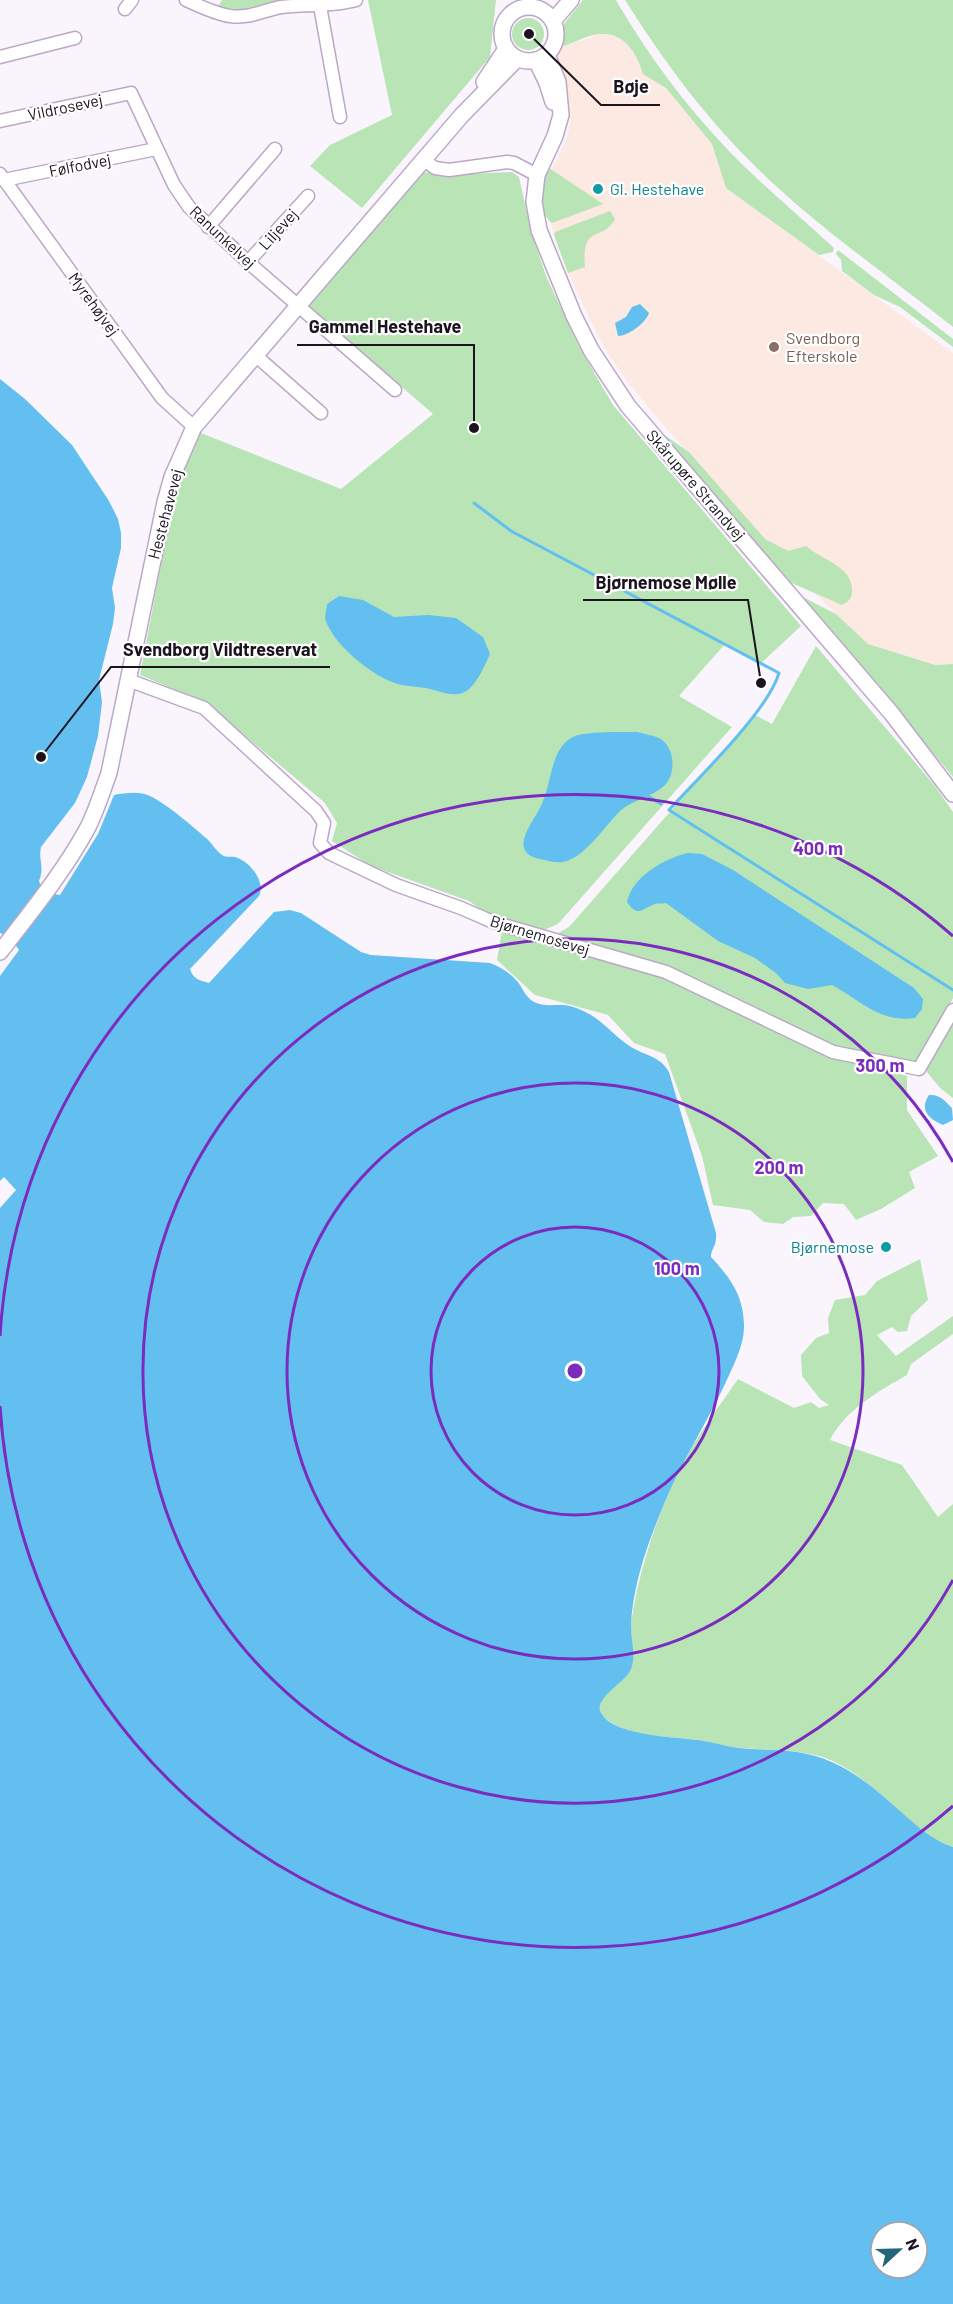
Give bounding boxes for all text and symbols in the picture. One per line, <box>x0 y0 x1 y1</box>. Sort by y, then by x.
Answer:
callout: Bøje <box>601 69 660 105</box>
text: Bøje <box>613 75 649 97</box>
street label: Vildrosevej <box>26 89 104 124</box>
street label: Følfodvej <box>47 149 113 180</box>
place label: Gl. Hestehave <box>610 179 704 198</box>
marker: Gl. Hestehave <box>591 182 605 196</box>
street label: Ranunkelvej <box>186 201 260 272</box>
street label: Liljevej <box>254 204 301 253</box>
street label: Myrehøjvej <box>65 268 124 339</box>
callout: Gammel Hestehave <box>297 309 474 345</box>
text: Gammel Hestehave <box>309 315 461 337</box>
place label: Svendborg Efterskole <box>786 328 860 365</box>
marker: Svendborg Efterskole <box>767 340 781 354</box>
street label: Skårupøre Strandvej <box>643 425 750 544</box>
street label: Hestehavevej <box>143 467 186 561</box>
callout: Bjørnemose Mølle <box>583 564 748 600</box>
text: Bjørnemose Mølle <box>595 571 737 593</box>
callout: Svendborg Vildtreservat <box>111 631 330 667</box>
text: Svendborg Vildtreservat <box>123 638 317 660</box>
text: 400 m <box>793 837 843 859</box>
street label: Bjørnemosevej <box>488 910 592 959</box>
text: 300 m <box>856 1054 904 1076</box>
text: 200 m <box>754 1156 804 1178</box>
place label: Bjørnemose <box>791 1237 874 1256</box>
marker: Bjørnemose <box>879 1240 893 1254</box>
text: 100 m <box>654 1257 700 1279</box>
centre of rings <box>565 1361 585 1381</box>
north arrow <box>869 2220 929 2280</box>
text: N <box>903 2236 924 2253</box>

